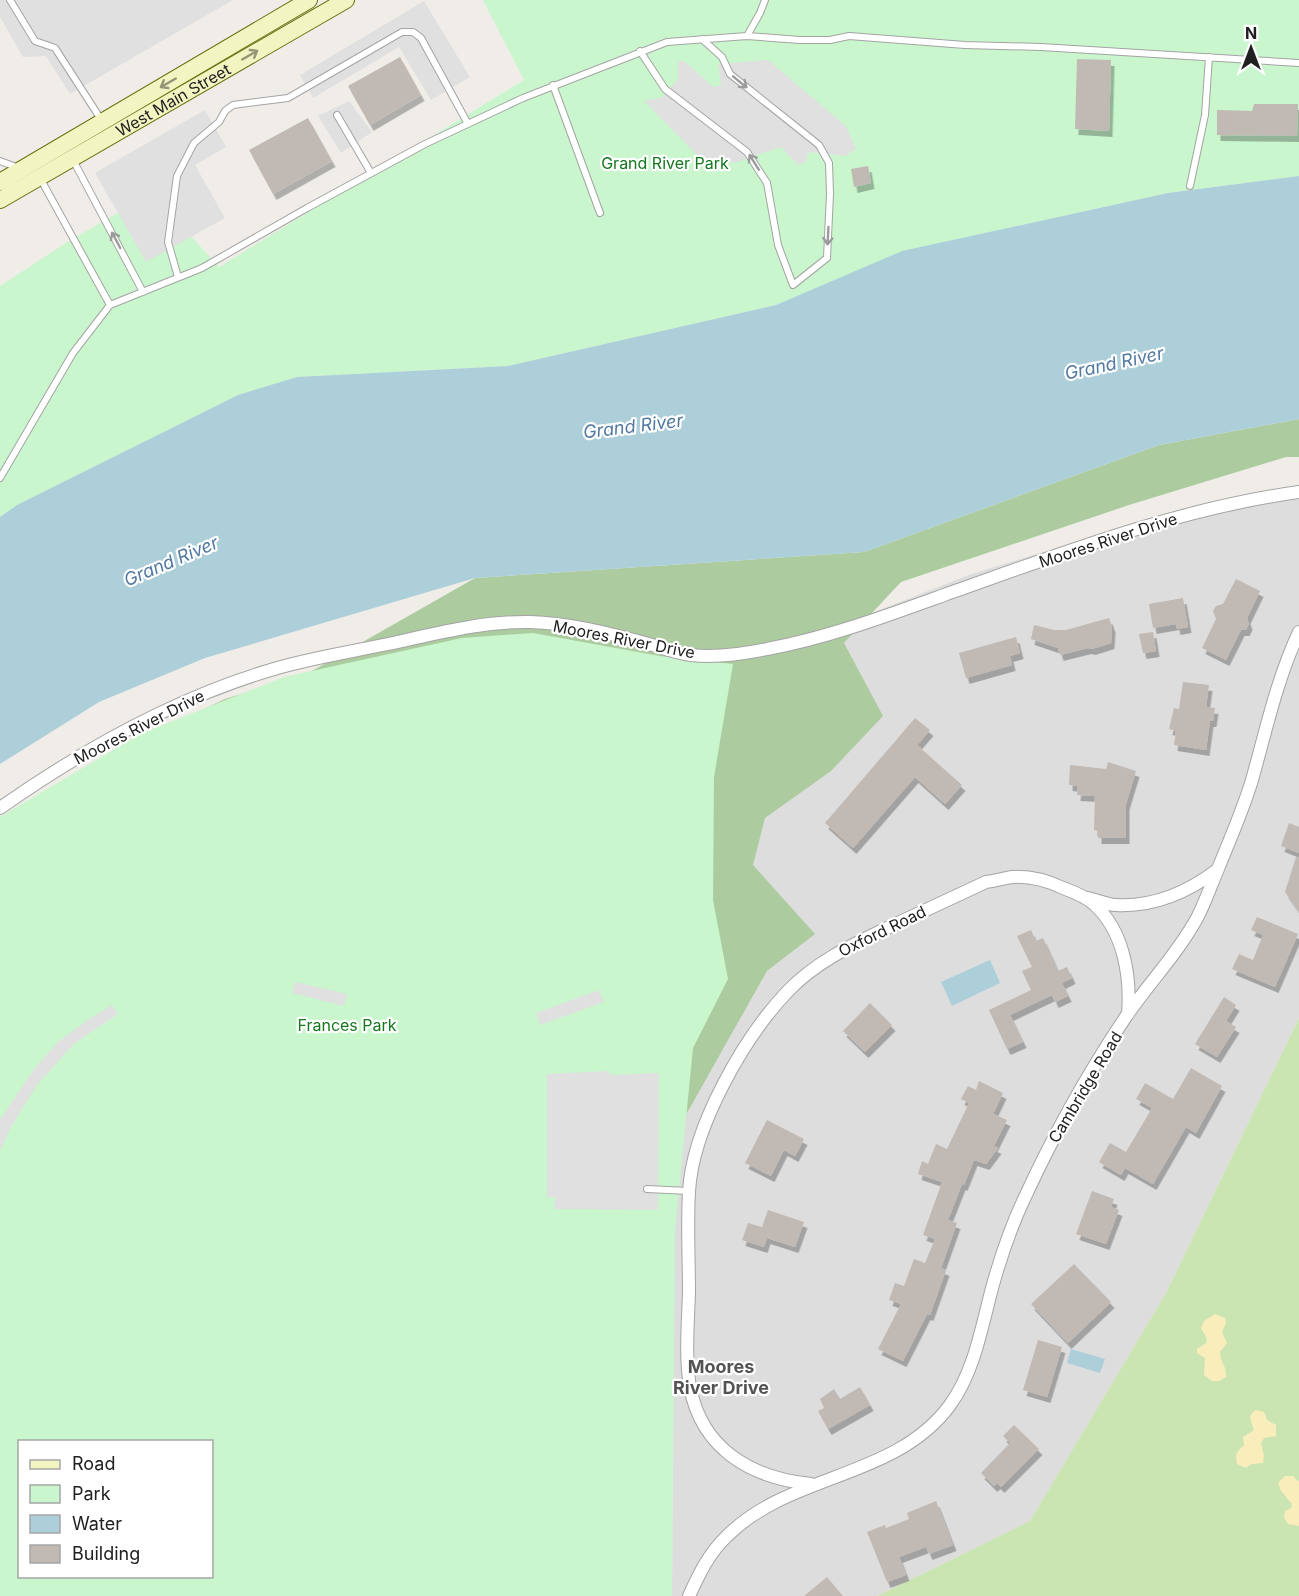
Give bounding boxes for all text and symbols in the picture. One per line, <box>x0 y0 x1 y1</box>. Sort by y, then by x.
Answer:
north arrow <box>1221 18 1281 78</box>
text: N <box>1245 23 1257 43</box>
one-way arrow <box>242 49 259 61</box>
street label: West Main Street <box>112 59 234 141</box>
one-way arrow <box>732 75 747 89</box>
one-way arrow <box>160 77 177 89</box>
park label: Grand River Park <box>601 153 729 173</box>
one-way arrow <box>748 155 760 171</box>
one-way arrow <box>822 226 833 246</box>
one-way arrow <box>109 231 121 249</box>
water label: Grand River <box>1063 342 1167 384</box>
water label: Grand River <box>582 409 685 443</box>
street label: Moores River Drive <box>1036 508 1180 572</box>
water label: Grand River <box>121 531 222 590</box>
street label: Moores River Drive <box>551 615 697 663</box>
street label: Moores River Drive <box>70 685 208 769</box>
street label: Oxford Road <box>835 901 929 961</box>
park label: Frances Park <box>297 1015 397 1035</box>
street label: Cambridge Road <box>1044 1028 1126 1146</box>
district label: Moores River Drive <box>673 1356 769 1398</box>
legend <box>18 1440 213 1578</box>
text: Road <box>72 1453 115 1474</box>
text: Park <box>72 1483 111 1504</box>
text: Water <box>72 1513 122 1534</box>
text: Building <box>72 1543 140 1564</box>

